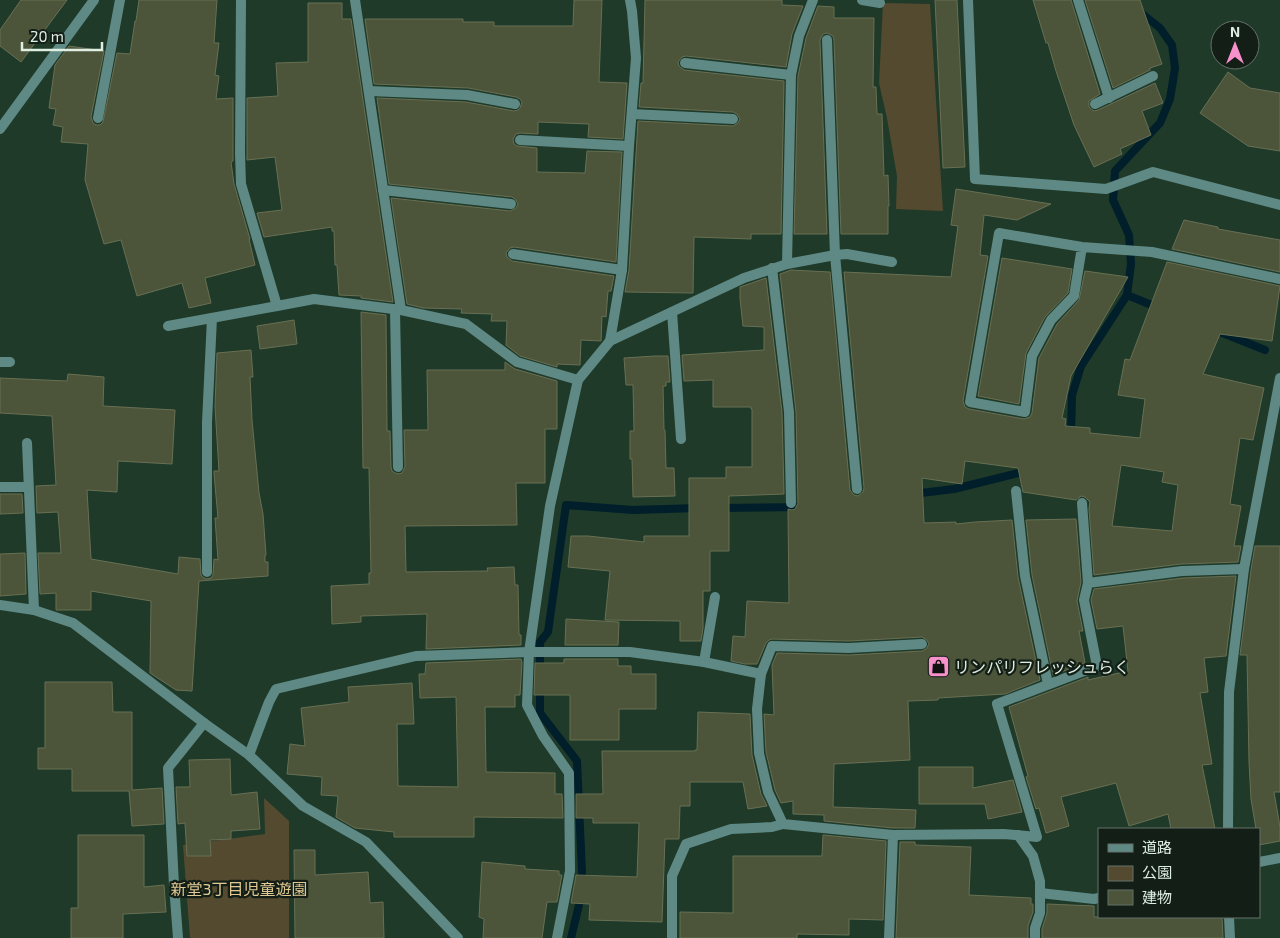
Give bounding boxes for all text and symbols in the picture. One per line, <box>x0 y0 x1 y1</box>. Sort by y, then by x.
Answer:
scale bar <box>22 20 102 52</box>
north arrow <box>1210 20 1260 70</box>
text: N <box>1230 23 1240 40</box>
text: 20 m <box>30 27 64 45</box>
shop icon: リンパリフレッシュらく <box>926 654 950 678</box>
place label: リンパリフレッシュらく <box>954 657 1130 676</box>
legend <box>1098 828 1260 918</box>
text: 道路 <box>1142 838 1172 856</box>
text: 公園 <box>1142 863 1172 881</box>
park label: 新堂3丁目児童遊園 <box>171 879 307 898</box>
text: 建物 <box>1142 888 1172 906</box>

